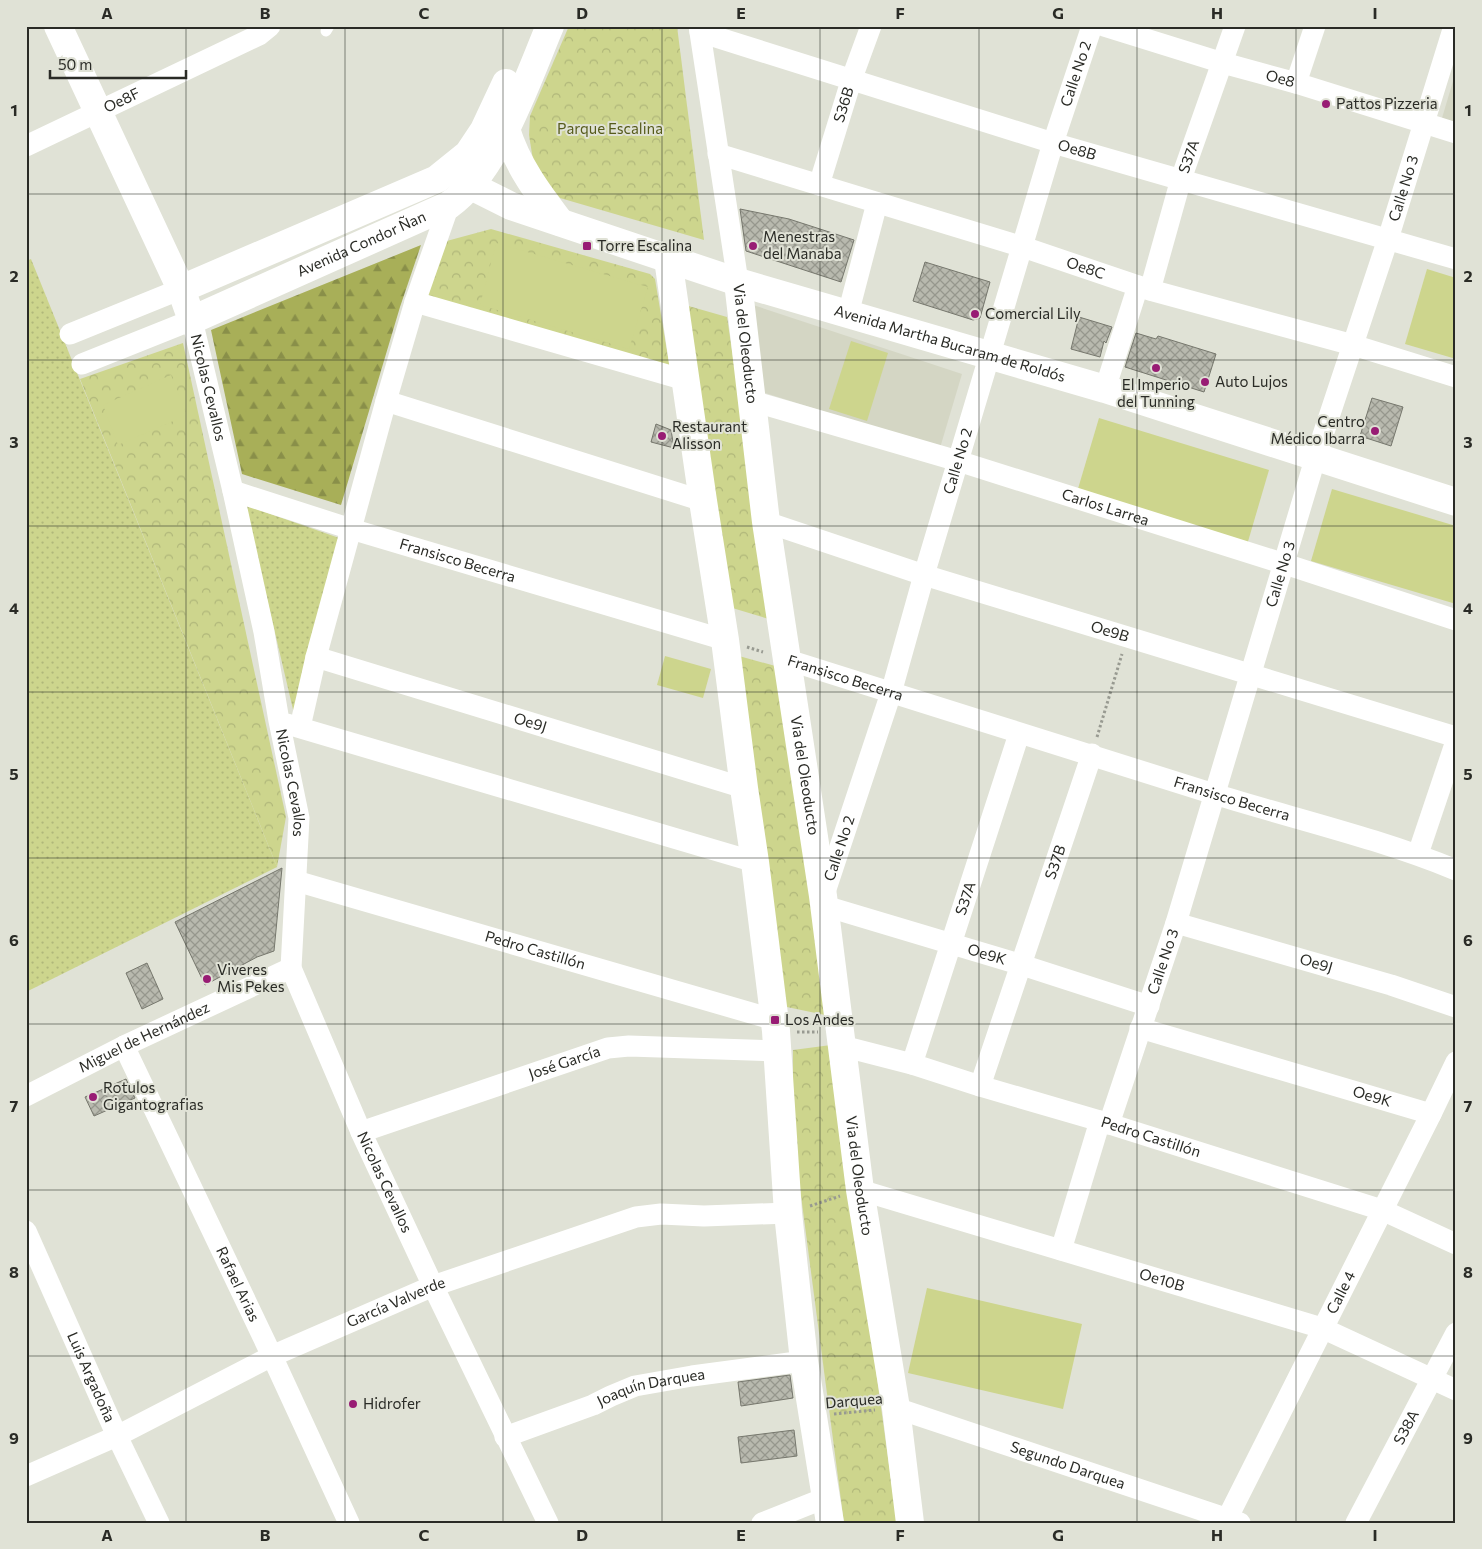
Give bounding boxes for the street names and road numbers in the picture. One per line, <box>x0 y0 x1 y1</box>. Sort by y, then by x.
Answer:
street label: Calle No 2 <box>1056 38 1094 109</box>
street label: Oe8 <box>1264 65 1297 90</box>
street label: Oe8F <box>100 83 142 116</box>
street label: S36B <box>829 84 857 124</box>
street label: Oe8B <box>1056 135 1099 163</box>
street label: S37A <box>1174 137 1202 175</box>
street label: Calle No 3 <box>1384 153 1421 223</box>
street label: Avenida Condor Ñan <box>294 207 428 280</box>
street label: Oe8C <box>1064 252 1108 282</box>
street label: Via del Oleoducto <box>730 283 762 404</box>
street label: Avenida Martha Bucaram de Roldós <box>833 301 1068 385</box>
street label: Nicolas Cevallos <box>188 332 231 443</box>
street label: Calle No 2 <box>939 426 975 496</box>
street label: Carlos Larrea <box>1060 484 1151 529</box>
street label: Fransisco Becerra <box>398 534 518 585</box>
street label: Calle No 3 <box>1261 539 1298 609</box>
street label: Oe9B <box>1089 616 1132 645</box>
street label: Fransisco Becerra <box>786 650 906 704</box>
street label: Oe9J <box>512 708 549 735</box>
street label: Via del Oleoducto <box>788 714 824 836</box>
street label: Nicolas Cevallos <box>273 727 309 838</box>
street label: Fransisco Becerra <box>1172 772 1292 824</box>
street label: Calle No 2 <box>819 813 858 883</box>
street label: S37B <box>1040 842 1069 881</box>
street label: S37A <box>951 879 979 917</box>
street label: Pedro Castillón <box>483 926 588 972</box>
street label: Calle No 3 <box>1143 926 1181 997</box>
street label: Oe9K <box>966 939 1009 968</box>
street label: Oe9J <box>1298 949 1335 976</box>
street label: Miguel de Hernández <box>75 997 212 1076</box>
street label: José García <box>526 1041 602 1082</box>
street label: Oe9K <box>1351 1081 1394 1110</box>
street label: Pedro Castillón <box>1099 1112 1203 1160</box>
street label: Via del Oleoducto <box>843 1115 877 1237</box>
street label: Nicolas Cevallos <box>354 1128 417 1235</box>
street label: Rafael Arias <box>213 1243 264 1324</box>
street label: Oe10B <box>1137 1264 1187 1295</box>
street label: Calle 4 <box>1322 1268 1358 1317</box>
street label: García Valverde <box>344 1273 447 1330</box>
street label: Luis Argadoña <box>64 1329 120 1425</box>
street label: Joaquín Darquea <box>594 1364 706 1410</box>
street label: Darquea <box>824 1389 883 1411</box>
street label: S38A <box>1389 1407 1422 1447</box>
street label: Segundo Darquea <box>1008 1437 1128 1492</box>

